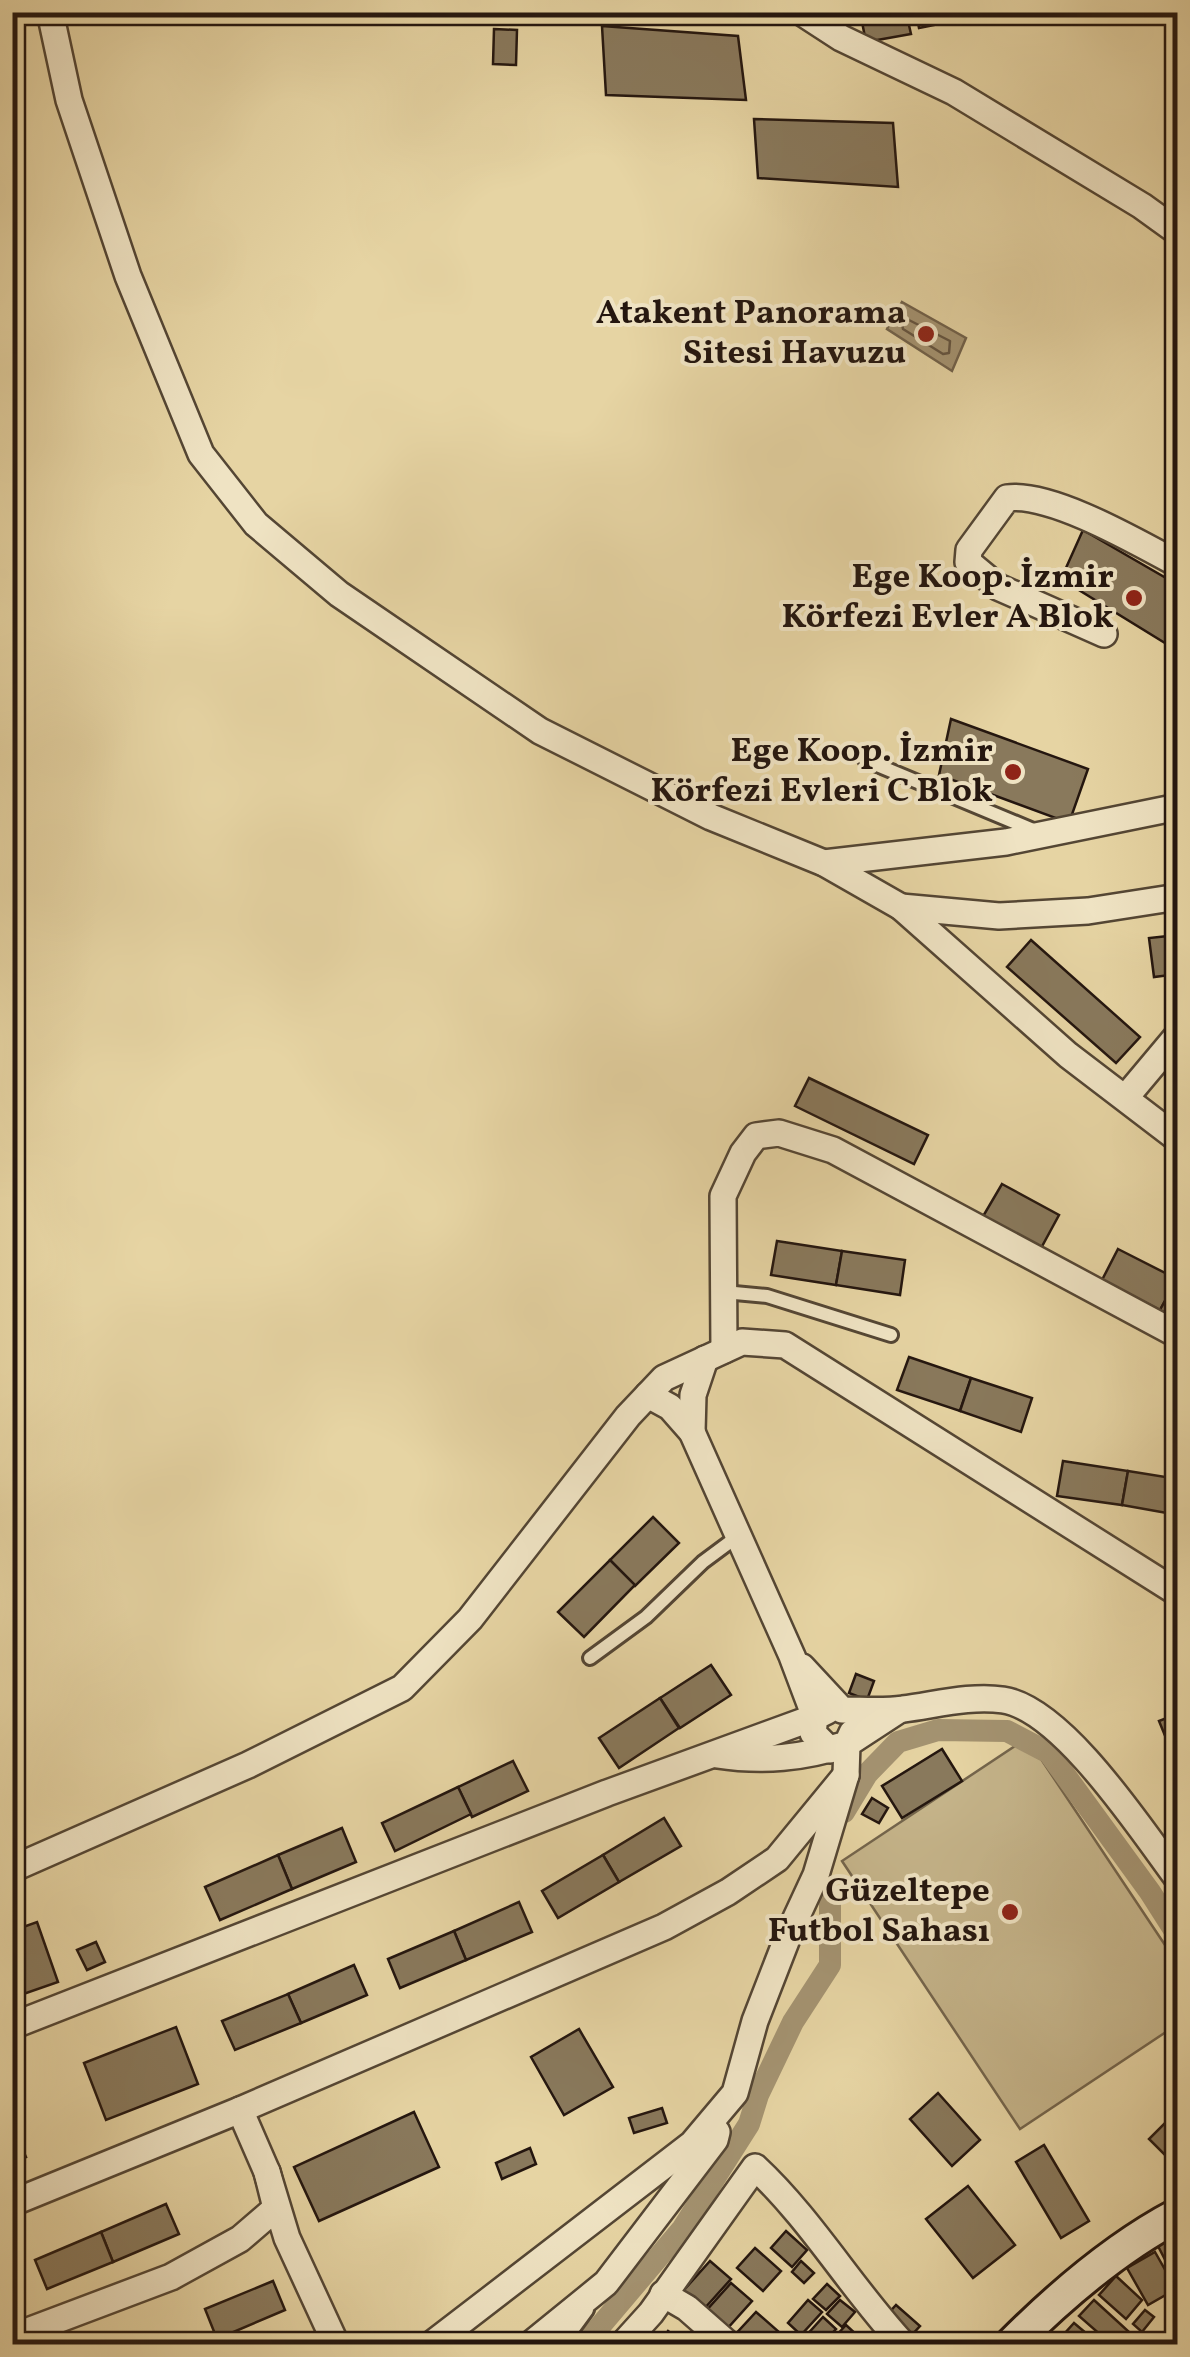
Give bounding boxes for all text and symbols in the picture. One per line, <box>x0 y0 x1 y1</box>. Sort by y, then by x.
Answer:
place label: Atakent Panorama Sitesi Havuzu <box>596 290 906 378</box>
marker: Atakent Panorama Sitesi Havuzu <box>915 323 937 345</box>
place label: Ege Koop. İzmir Körfezi Evler A Blok <box>781 554 1114 642</box>
marker: Ege Koop. İzmir Körfezi Evler A Blok <box>1123 587 1145 609</box>
place label: Ege Koop. İzmir Körfezi Evleri C Blok <box>651 728 993 816</box>
marker: Ege Koop. İzmir Körfezi Evleri C Blok <box>1002 761 1024 783</box>
place label: Güzeltepe Futbol Sahası <box>768 1868 990 1956</box>
marker: Güzeltepe Futbol Sahası <box>999 1901 1021 1923</box>

